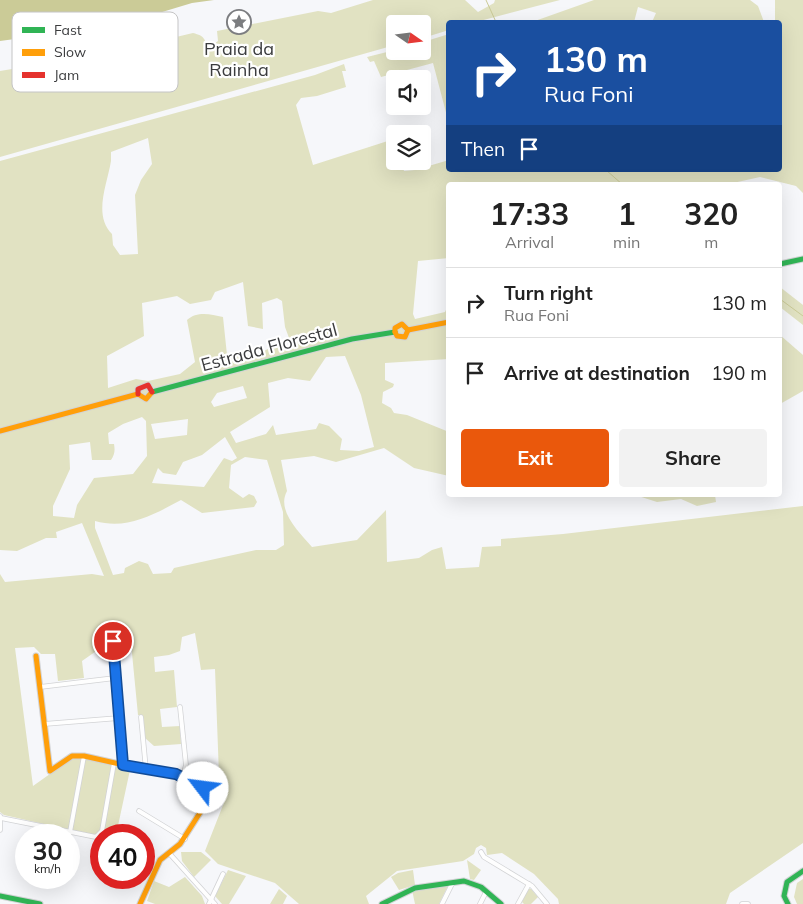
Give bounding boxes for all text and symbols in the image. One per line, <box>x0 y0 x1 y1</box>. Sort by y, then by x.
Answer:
place icon: Praia da Rainha <box>226 9 252 35</box>
legend <box>12 12 178 92</box>
north arrow <box>386 15 431 60</box>
map controls <box>386 15 431 170</box>
text: Fast <box>54 21 82 39</box>
place label: Praia da Rainha <box>204 37 274 81</box>
text: 130 m <box>544 37 648 81</box>
icon: right <box>461 40 526 105</box>
text: Slow <box>54 43 86 61</box>
text: Jam <box>54 66 79 84</box>
button: sound <box>386 70 431 115</box>
text: Rua Foni <box>544 80 634 108</box>
button: layers <box>386 125 431 170</box>
icon: arrive <box>515 135 543 163</box>
text: Then <box>461 137 505 161</box>
text: 17:33 <box>490 195 569 233</box>
text: 1 <box>618 195 636 233</box>
text: 320 <box>684 195 738 233</box>
text: Arrival <box>505 232 554 252</box>
text: min <box>613 232 640 252</box>
text: m <box>704 232 718 252</box>
text: Turn right <box>504 281 593 305</box>
icon: right <box>461 289 489 317</box>
text: 130 m <box>711 291 767 315</box>
text: Rua Foni <box>504 305 569 325</box>
street label: Estrada Florestal <box>198 318 340 376</box>
icon: arrive <box>461 359 489 387</box>
text: Arrive at destination <box>504 361 690 385</box>
text: 190 m <box>711 361 767 385</box>
button: Exit <box>461 429 609 487</box>
button: Share <box>619 429 767 487</box>
pin <box>92 620 134 662</box>
icon: arrive <box>99 627 127 655</box>
position arrow <box>176 761 228 813</box>
speed limit sign: 40 <box>90 824 155 889</box>
text: 30 <box>32 835 63 866</box>
text: km/h <box>34 861 61 876</box>

